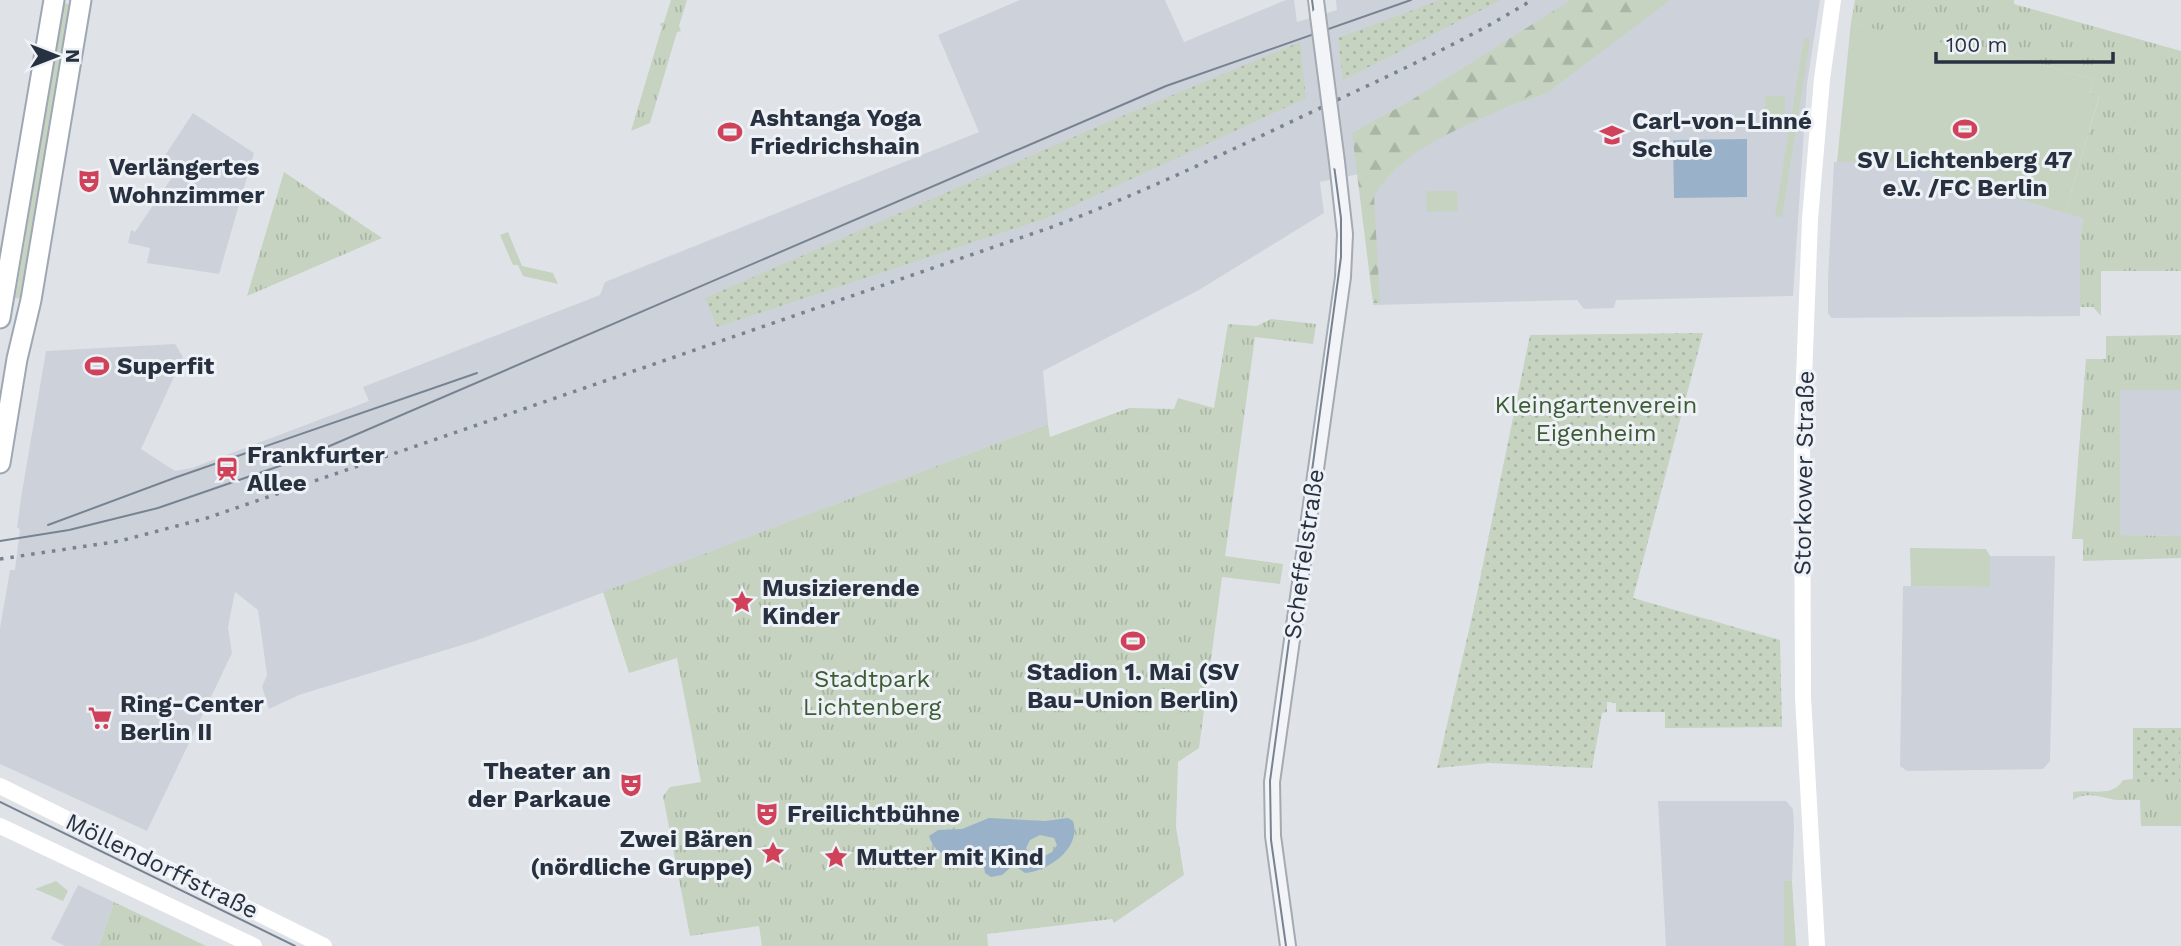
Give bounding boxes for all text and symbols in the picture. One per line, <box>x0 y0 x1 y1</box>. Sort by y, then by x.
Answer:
north arrow <box>21 21 91 91</box>
scale bar <box>1936 21 2113 65</box>
text: 100 m <box>1946 32 2008 57</box>
text: N <box>61 49 84 63</box>
place label: Ashtanga Yoga Friedrichshain <box>750 104 921 160</box>
place label: Carl-von-Linné Schule <box>1632 107 1812 163</box>
sports icon: SV Lichtenberg 47 e.V. /FC Berlin <box>1951 115 1979 143</box>
sports icon: Ashtanga Yoga Friedrichshain <box>716 118 744 146</box>
school or university icon: Carl-von-Linné Schule <box>1598 121 1626 149</box>
place label: SV Lichtenberg 47 e.V. /FC Berlin <box>1857 146 2073 202</box>
place label: Verlängertes Wohnzimmer <box>109 153 265 209</box>
theatre icon: Verlängertes Wohnzimmer <box>75 167 103 195</box>
sports icon: Superfit <box>83 352 111 380</box>
place label: Superfit <box>117 352 215 380</box>
street label: Storkower Straße <box>1788 370 1820 576</box>
park label: Kleingartenverein Eigenheim <box>1495 391 1697 447</box>
place label: Frankfurter Allee <box>247 441 385 497</box>
station icon: Frankfurter Allee <box>213 455 241 483</box>
street label: Scheffelstraße <box>1278 467 1330 641</box>
place label: Musizierende Kinder <box>762 574 920 630</box>
place icon: Musizierende Kinder <box>728 588 756 616</box>
sports icon: Stadion 1. Mai (SV Bau-Union Berlin) <box>1119 627 1147 655</box>
place label: Stadion 1. Mai (SV Bau-Union Berlin) <box>1027 658 1240 714</box>
park label: Stadtpark Lichtenberg <box>803 665 941 721</box>
place label: Ring-Center Berlin II <box>120 690 265 746</box>
supermarket icon: Ring-Center Berlin II <box>86 704 114 732</box>
place label: Theater an der Parkaue <box>468 757 611 813</box>
theatre icon: Theater an der Parkaue <box>617 771 645 799</box>
theatre icon: Freilichtbühne <box>753 800 781 828</box>
place label: Freilichtbühne <box>787 800 960 828</box>
street label: Möllendorffstraße <box>61 807 263 925</box>
place label: Zwei Bären (nördliche Gruppe) <box>530 825 753 881</box>
place icon: Zwei Bären (nördliche Gruppe) <box>759 839 787 867</box>
place icon: Mutter mit Kind <box>822 843 850 871</box>
place label: Mutter mit Kind <box>856 843 1044 871</box>

